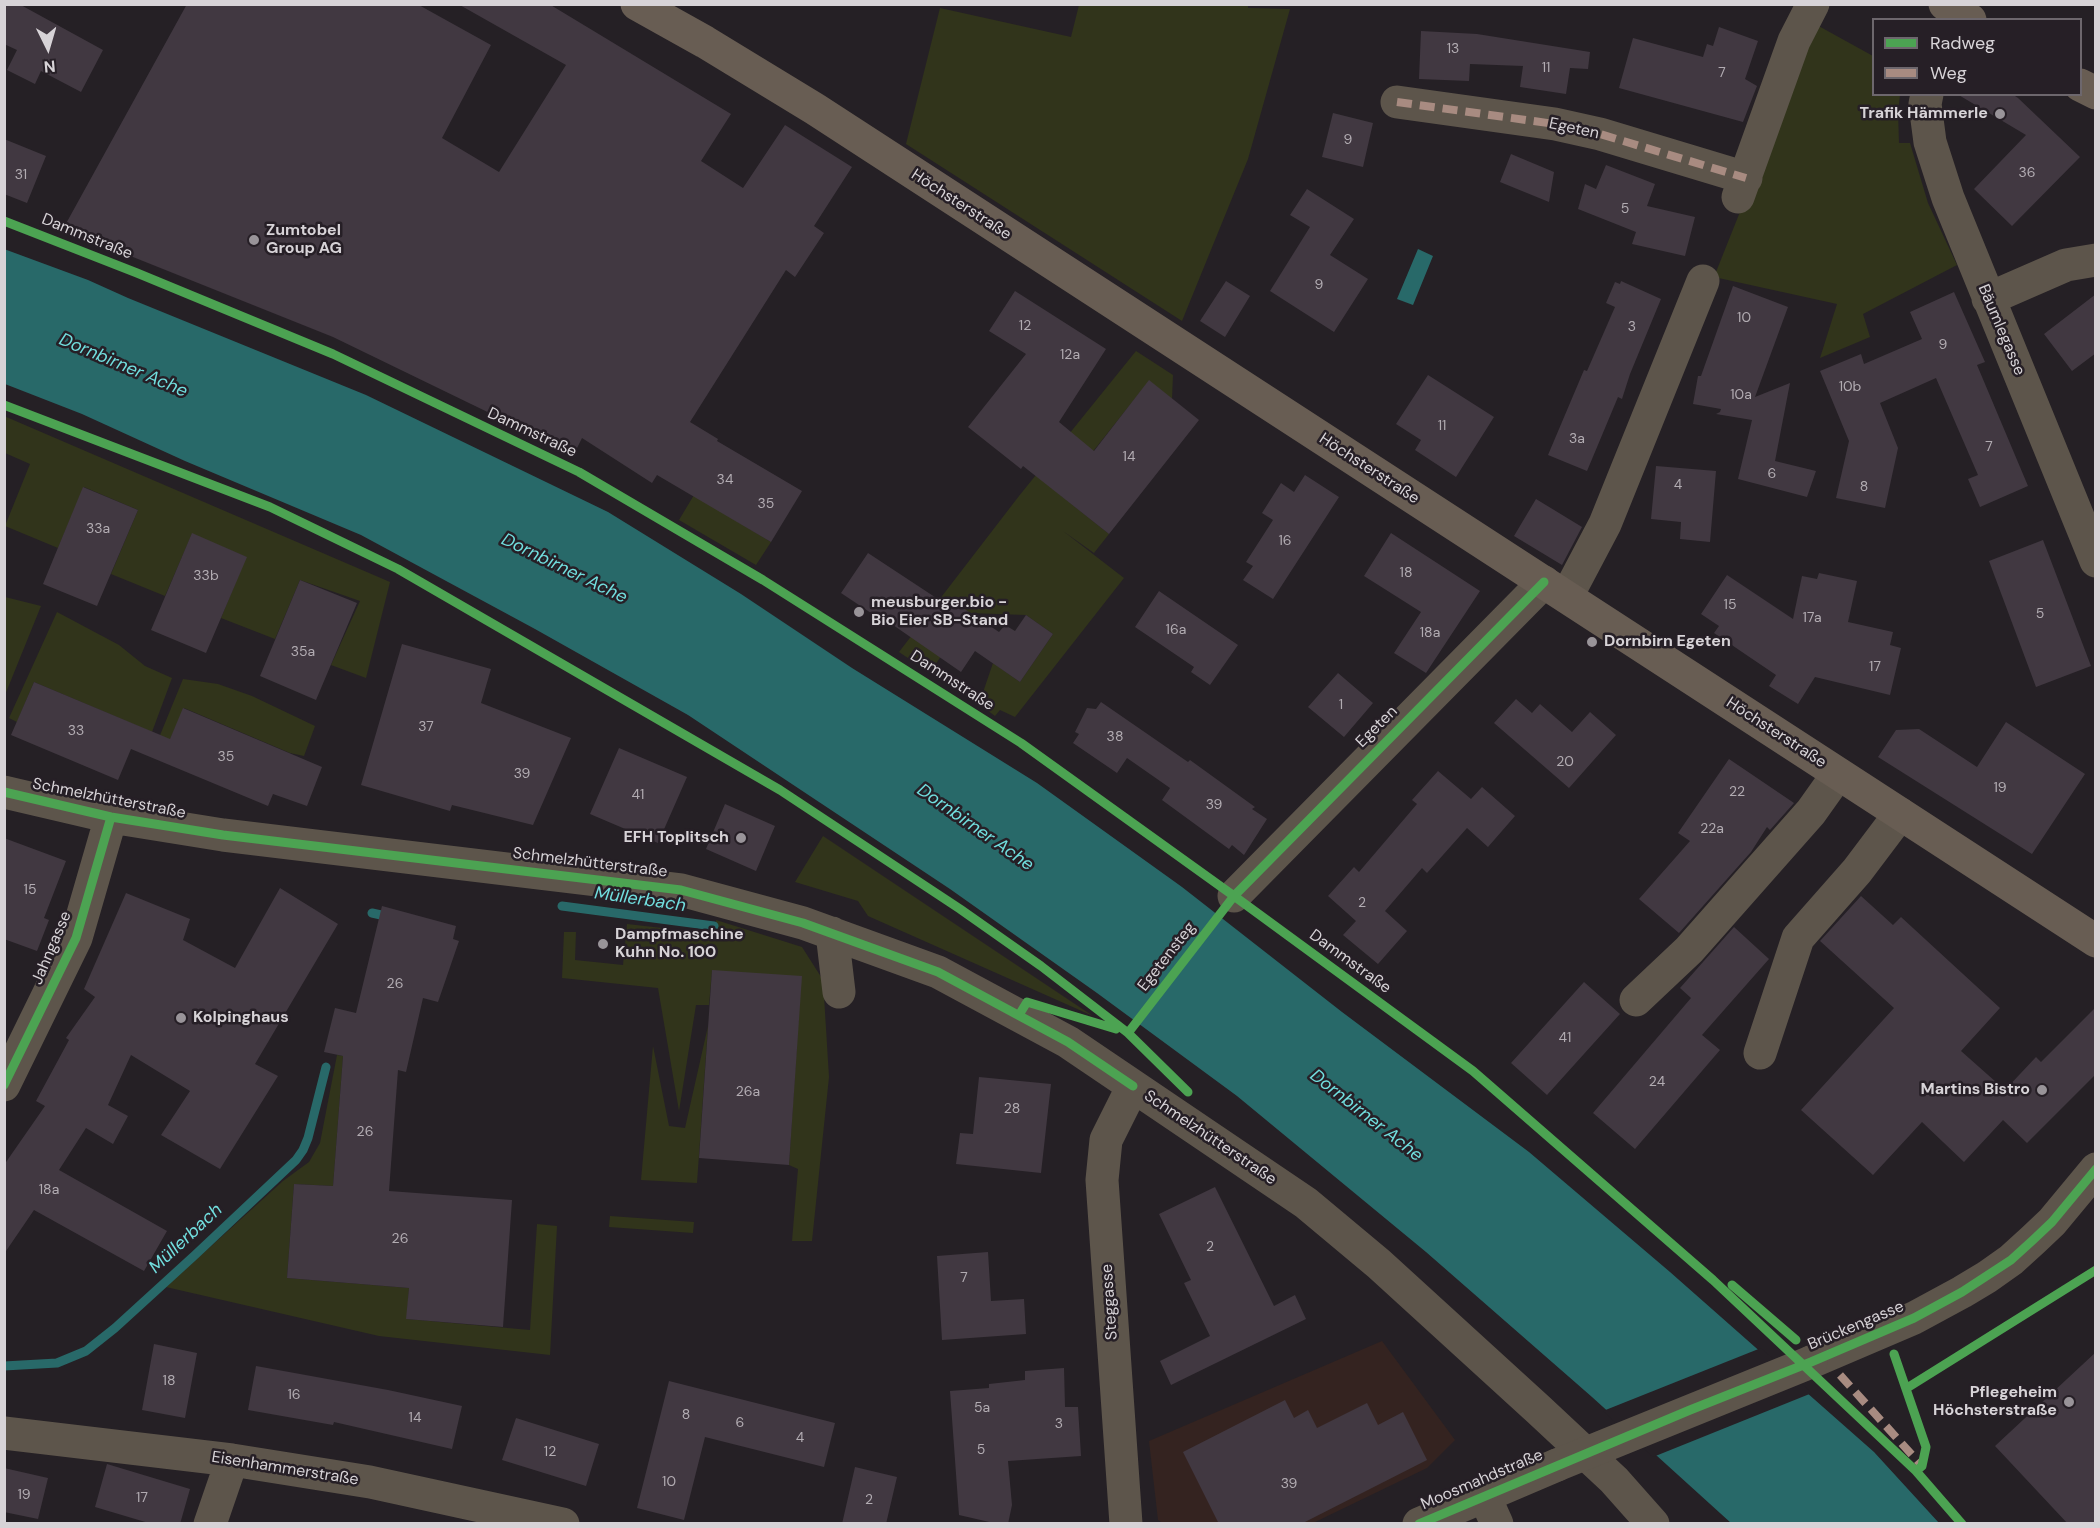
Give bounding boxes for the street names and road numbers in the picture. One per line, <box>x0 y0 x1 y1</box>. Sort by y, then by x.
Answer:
street label: Egeten <box>1547 114 1601 144</box>
street label: Höchsterstraße <box>907 165 1015 245</box>
street label: Dammstraße <box>39 210 135 264</box>
street label: Bäumlegasse <box>1973 282 2029 378</box>
street label: Dammstraße <box>484 404 580 462</box>
street label: Höchsterstraße <box>1315 429 1423 509</box>
street label: Dammstraße <box>906 647 998 715</box>
street label: Höchsterstraße <box>1722 693 1830 773</box>
street label: Egeten <box>1352 702 1402 752</box>
street label: Schmelzhütterstraße <box>31 775 187 823</box>
street label: Schmelzhütterstraße <box>512 844 668 882</box>
street label: Jahngasse <box>28 908 76 988</box>
street label: Egetensteg <box>1134 919 1200 995</box>
street label: Dammstraße <box>1305 926 1395 998</box>
street label: Schmelzhütterstraße <box>1140 1087 1280 1189</box>
street label: Steggasse <box>1098 1263 1122 1341</box>
street label: Brückengasse <box>1805 1297 1907 1355</box>
street label: Moosmahdstraße <box>1418 1446 1546 1514</box>
street label: Eisenhammerstraße <box>210 1448 360 1490</box>

